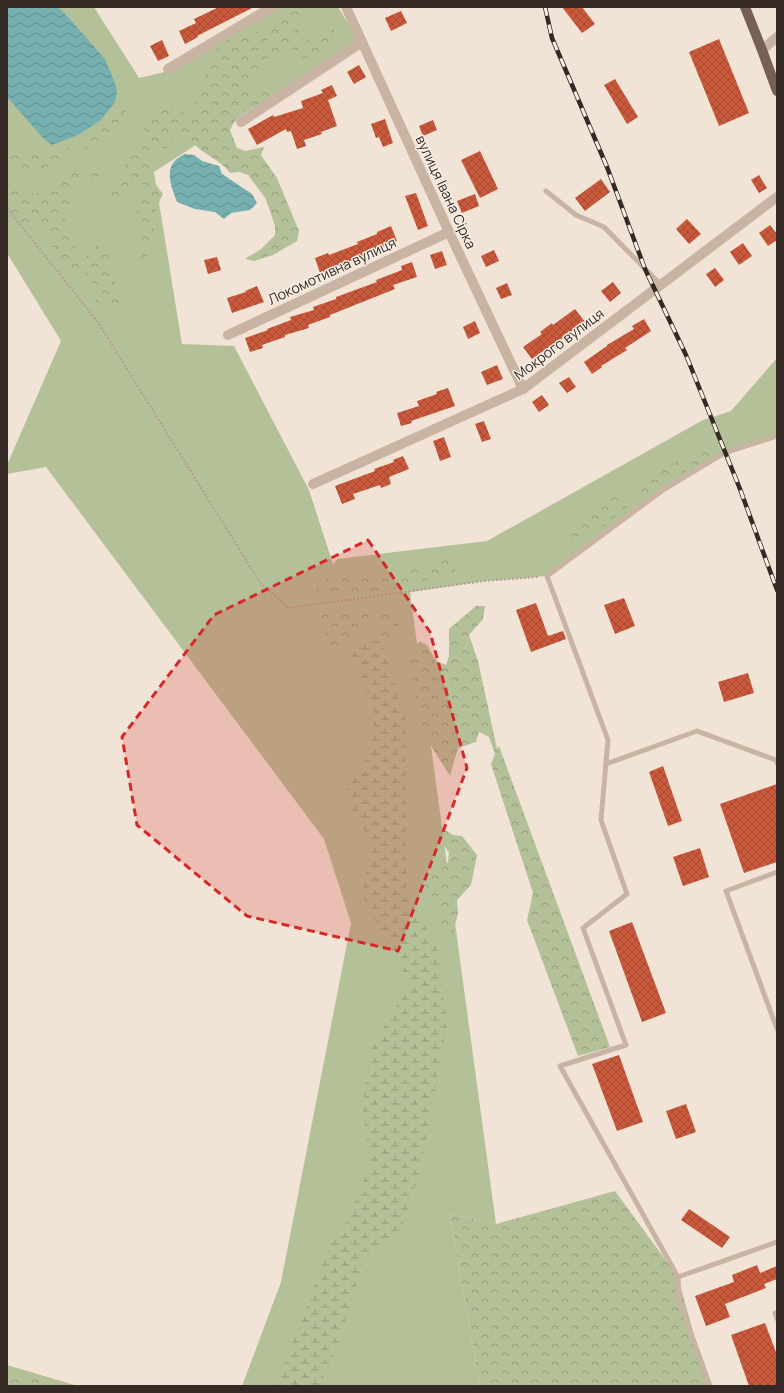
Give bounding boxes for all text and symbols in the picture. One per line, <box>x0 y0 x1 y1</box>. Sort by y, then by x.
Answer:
street label: вулиця Івана Сірка <box>412 132 481 252</box>
street label: Локомотивна вулиця <box>265 232 399 309</box>
street label: Мокрого вулиця <box>510 304 608 384</box>

